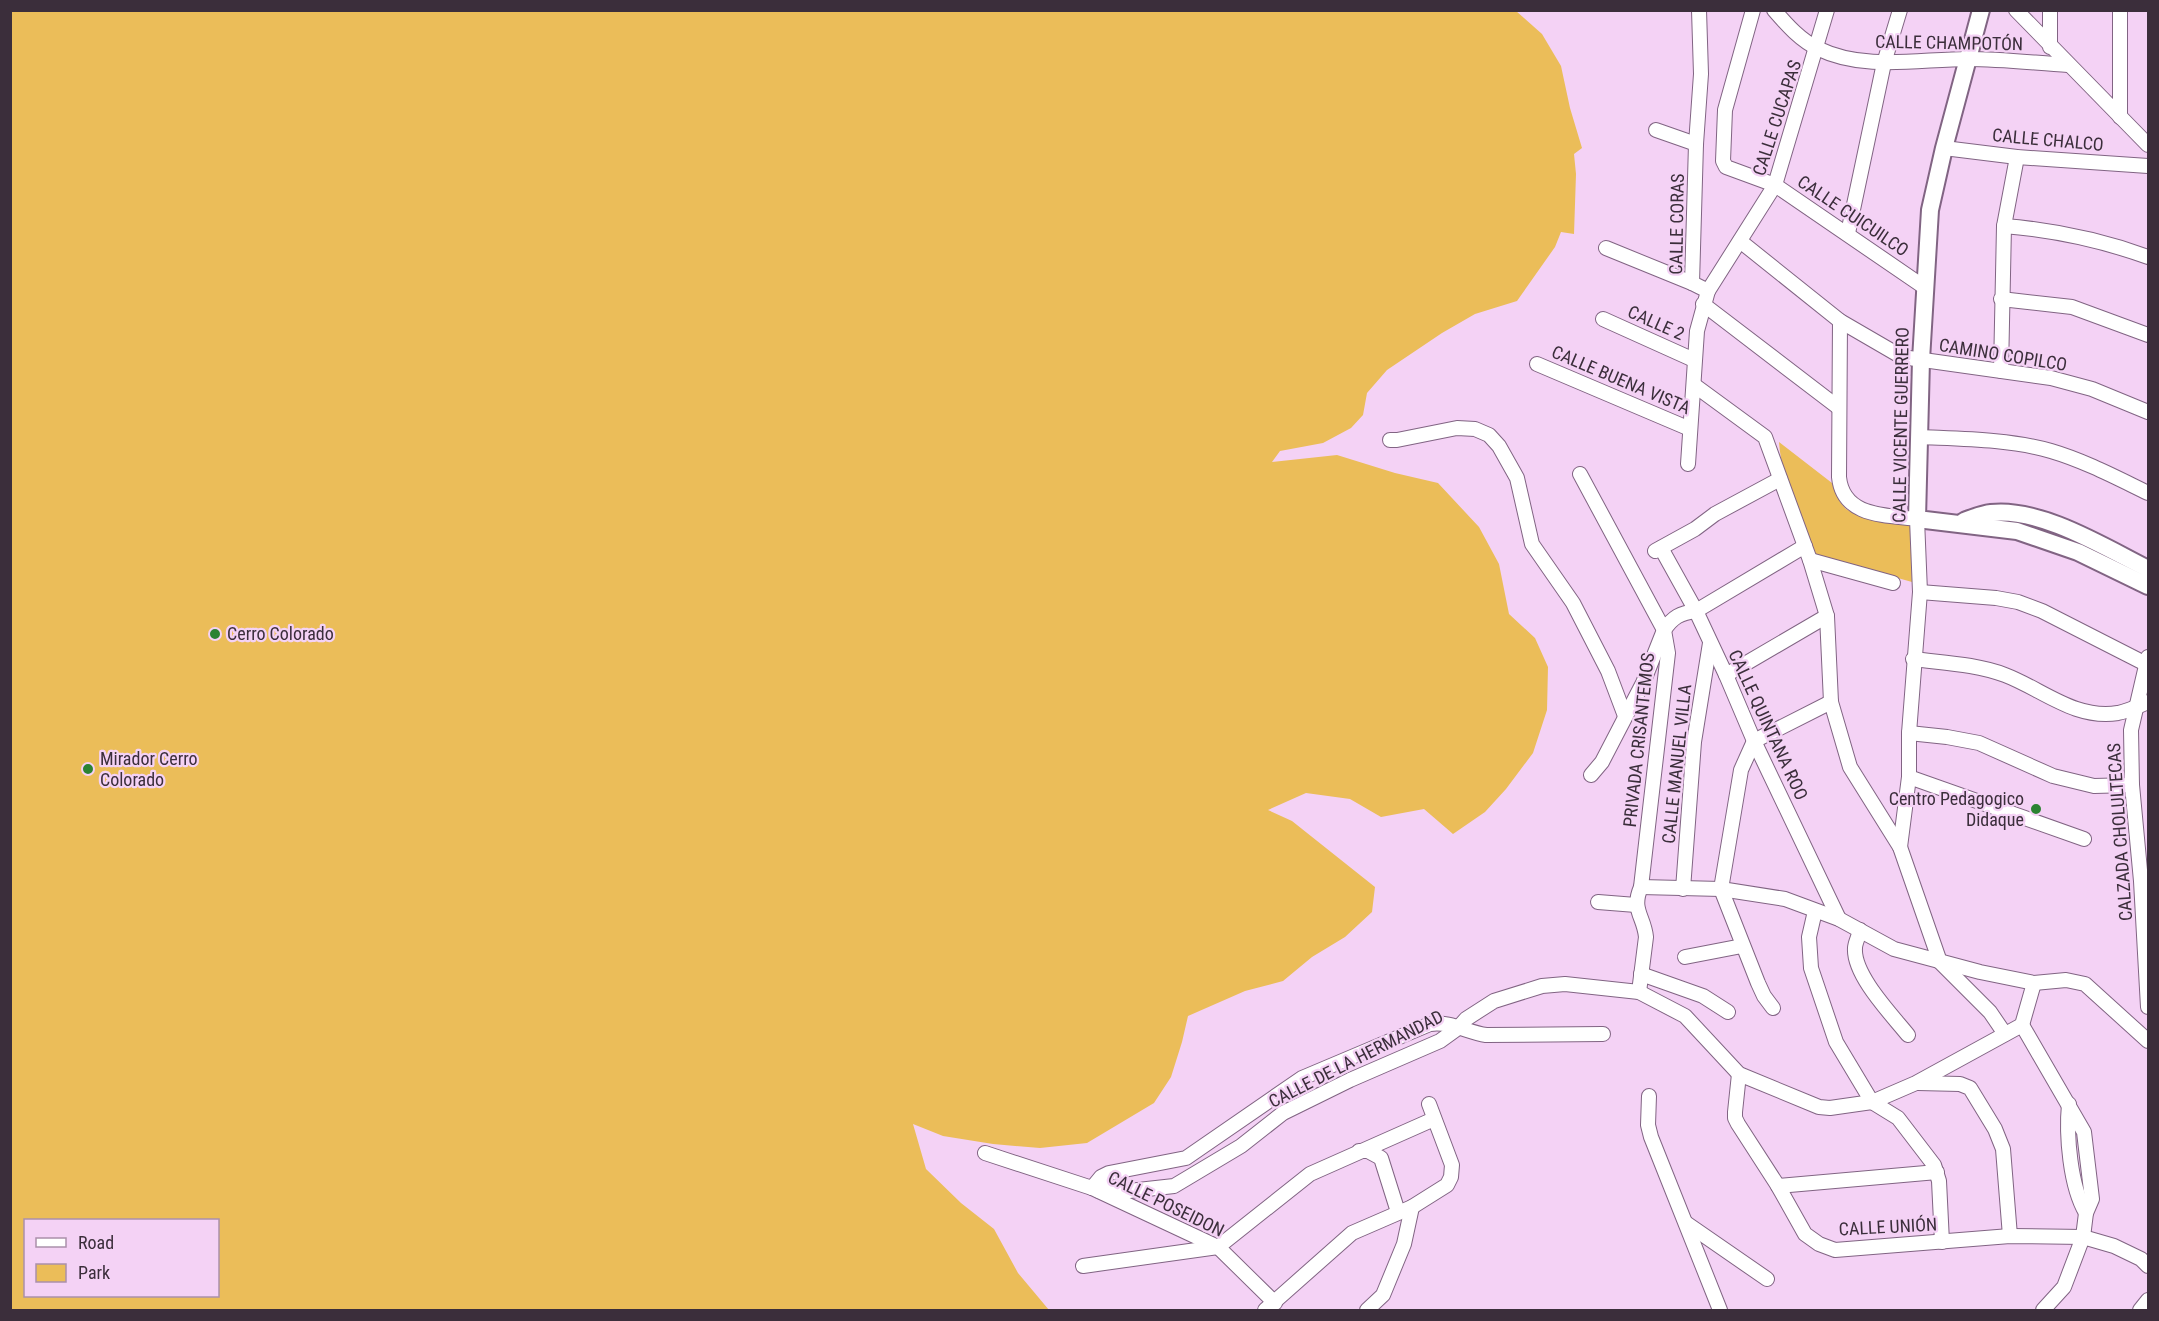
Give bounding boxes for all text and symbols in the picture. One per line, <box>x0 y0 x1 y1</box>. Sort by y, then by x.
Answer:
street label: CALLE CHAMPOTÓN <box>1875 31 2023 54</box>
street label: CALLE CUCAPAS <box>1748 57 1805 178</box>
street label: CALLE CHALCO <box>1991 124 2105 155</box>
street label: CALLE CUICUILCO <box>1794 171 1913 260</box>
street label: CALLE CORAS <box>1665 173 1688 275</box>
street label: CALLE 2 <box>1625 301 1688 344</box>
street label: CALLE VICENTE GUERRERO <box>1888 327 1913 523</box>
street label: CAMINO COPILCO <box>1938 334 2069 375</box>
street label: CALLE BUENA VISTA <box>1549 341 1694 418</box>
place label: Cerro Colorado <box>227 623 334 644</box>
marker: Cerro Colorado <box>208 627 222 641</box>
street label: CALLE QUINTANA ROO <box>1724 646 1812 803</box>
street label: PRIVADA CRISANTEMOS <box>1619 652 1658 828</box>
street label: CALLE MANUEL VILLA <box>1658 683 1695 845</box>
street label: CALZADA CHOLULTECAS <box>2103 742 2136 922</box>
place label: Mirador Cerro Colorado <box>100 748 198 790</box>
marker: Mirador Cerro Colorado <box>81 762 95 776</box>
place label: Centro Pedagogico Didaque <box>1889 788 2024 830</box>
marker: Centro Pedagogico Didaque <box>2029 802 2043 816</box>
street label: CALLE DE LA HERMANDAD <box>1265 1005 1447 1112</box>
street label: CALLE POSEIDON <box>1105 1166 1228 1241</box>
street label: CALLE UNIÓN <box>1838 1213 1938 1240</box>
legend <box>24 1219 219 1297</box>
text: Road <box>78 1232 114 1253</box>
text: Park <box>78 1262 110 1283</box>

